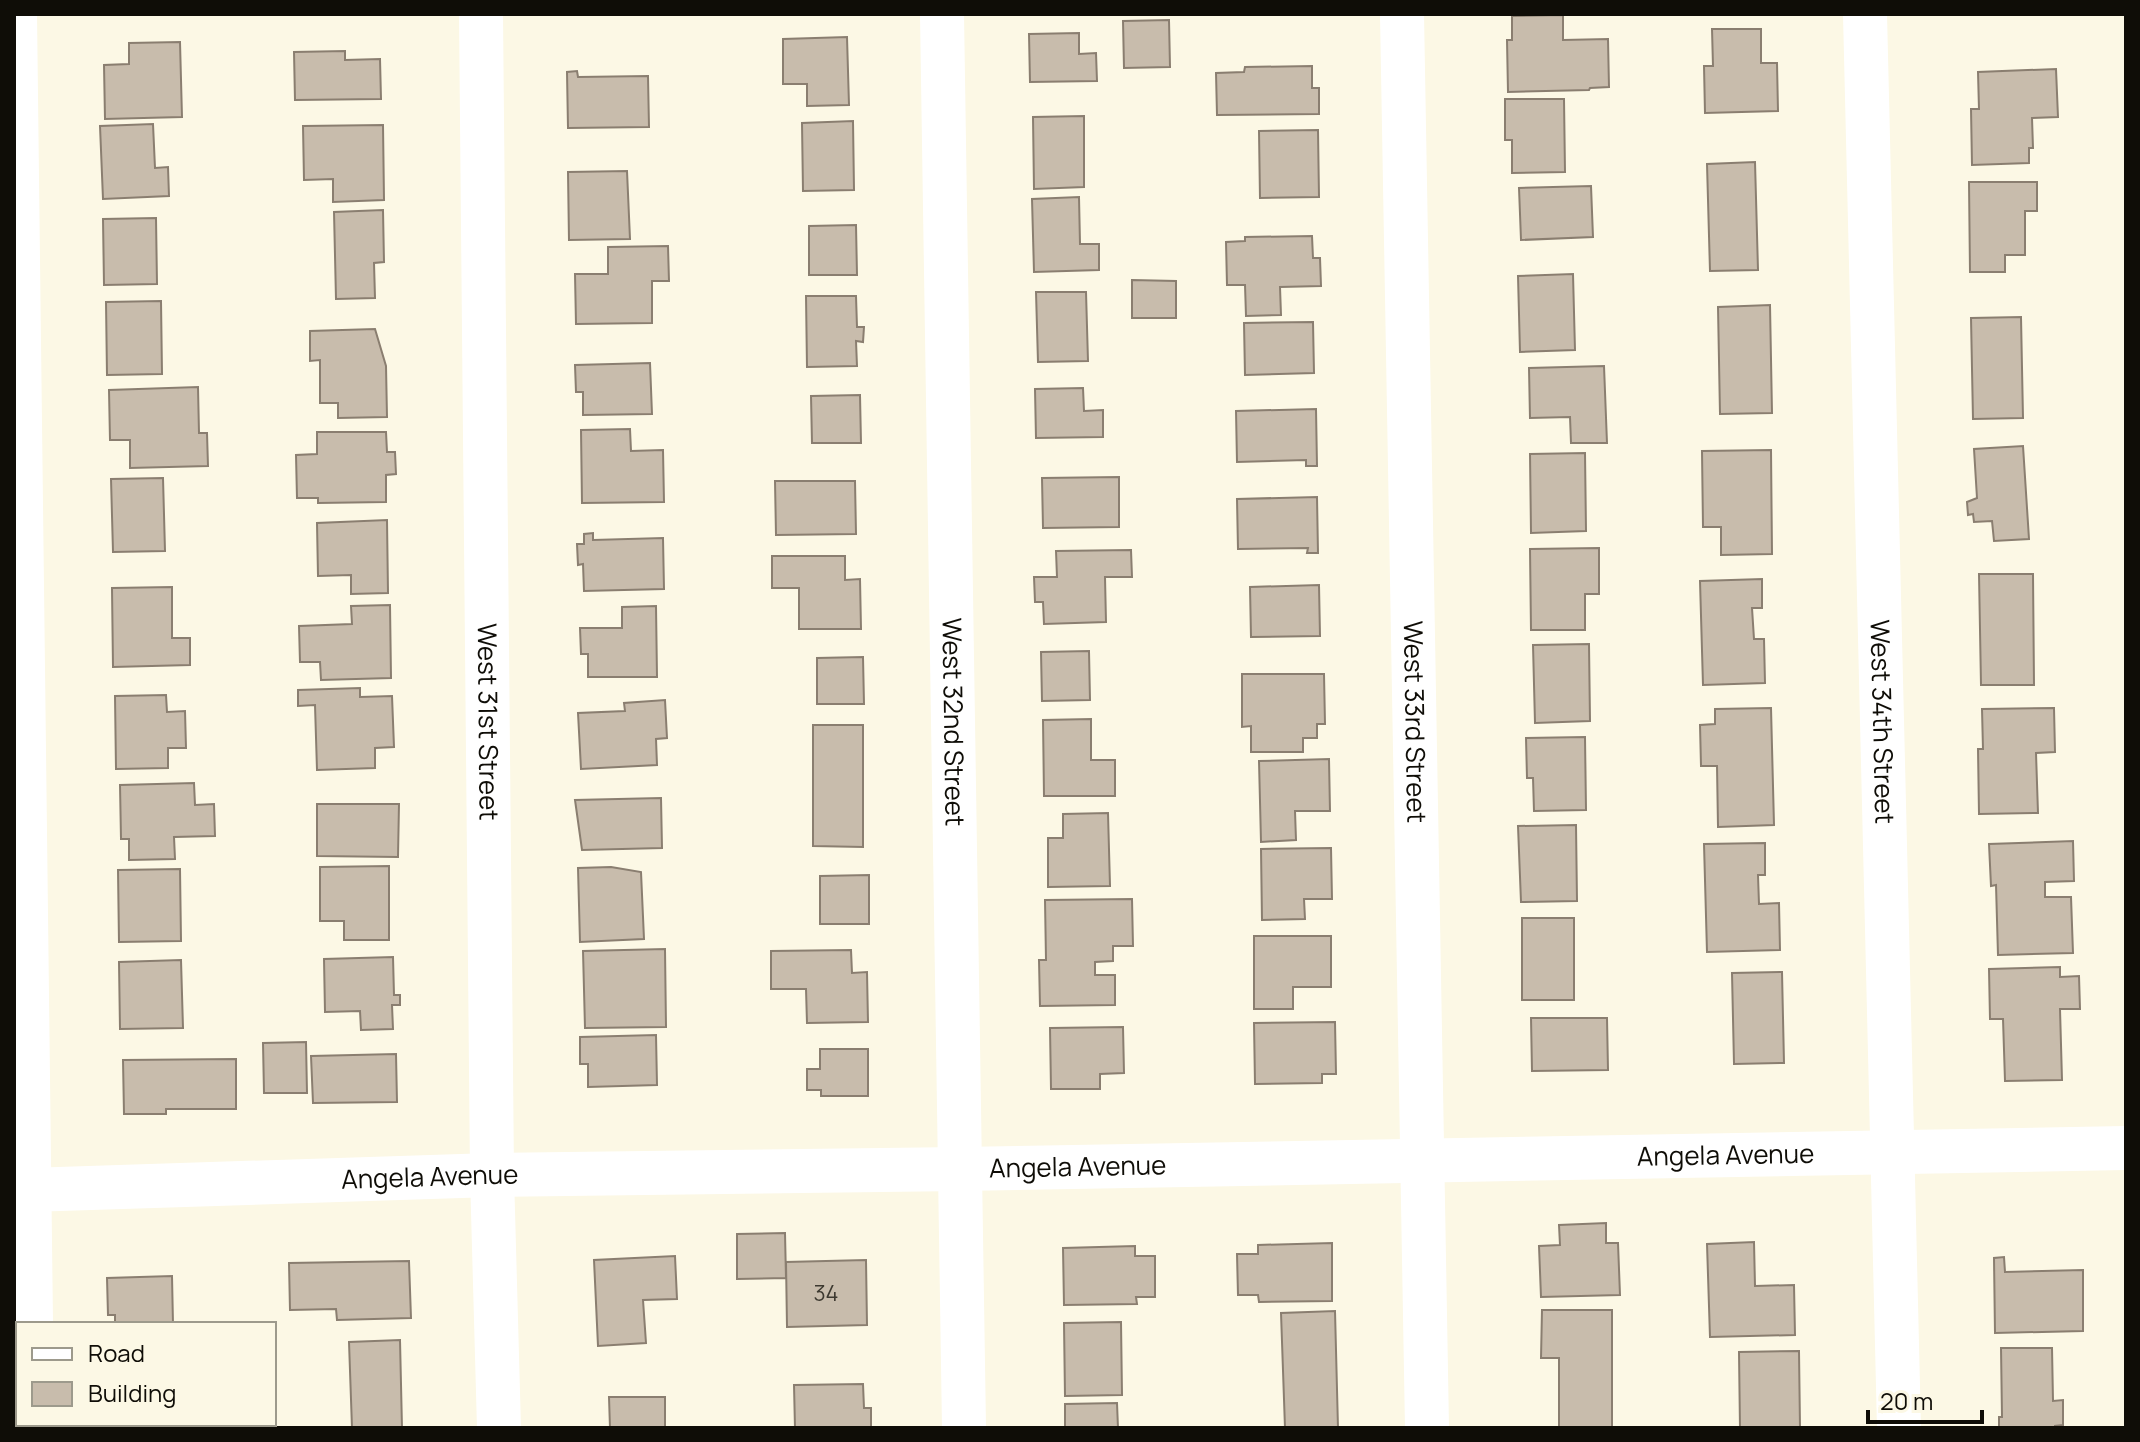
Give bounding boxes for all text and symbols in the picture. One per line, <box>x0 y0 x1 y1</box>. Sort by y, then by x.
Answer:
street label: West 32nd Street <box>934 617 974 827</box>
street label: West 34th Street <box>1863 619 1903 824</box>
street label: West 33rd Street <box>1396 620 1435 823</box>
street label: West 31st Street <box>470 623 508 821</box>
street label: Angela Avenue <box>1637 1135 1815 1174</box>
street label: Angela Avenue <box>989 1146 1167 1185</box>
street label: Angela Avenue <box>341 1156 519 1197</box>
house number: 34 <box>813 1278 839 1308</box>
legend <box>16 1322 276 1426</box>
text: Road <box>88 1336 145 1369</box>
scale bar <box>1868 1374 1982 1424</box>
text: Building <box>88 1376 176 1409</box>
text: 20 m <box>1880 1384 1933 1417</box>

